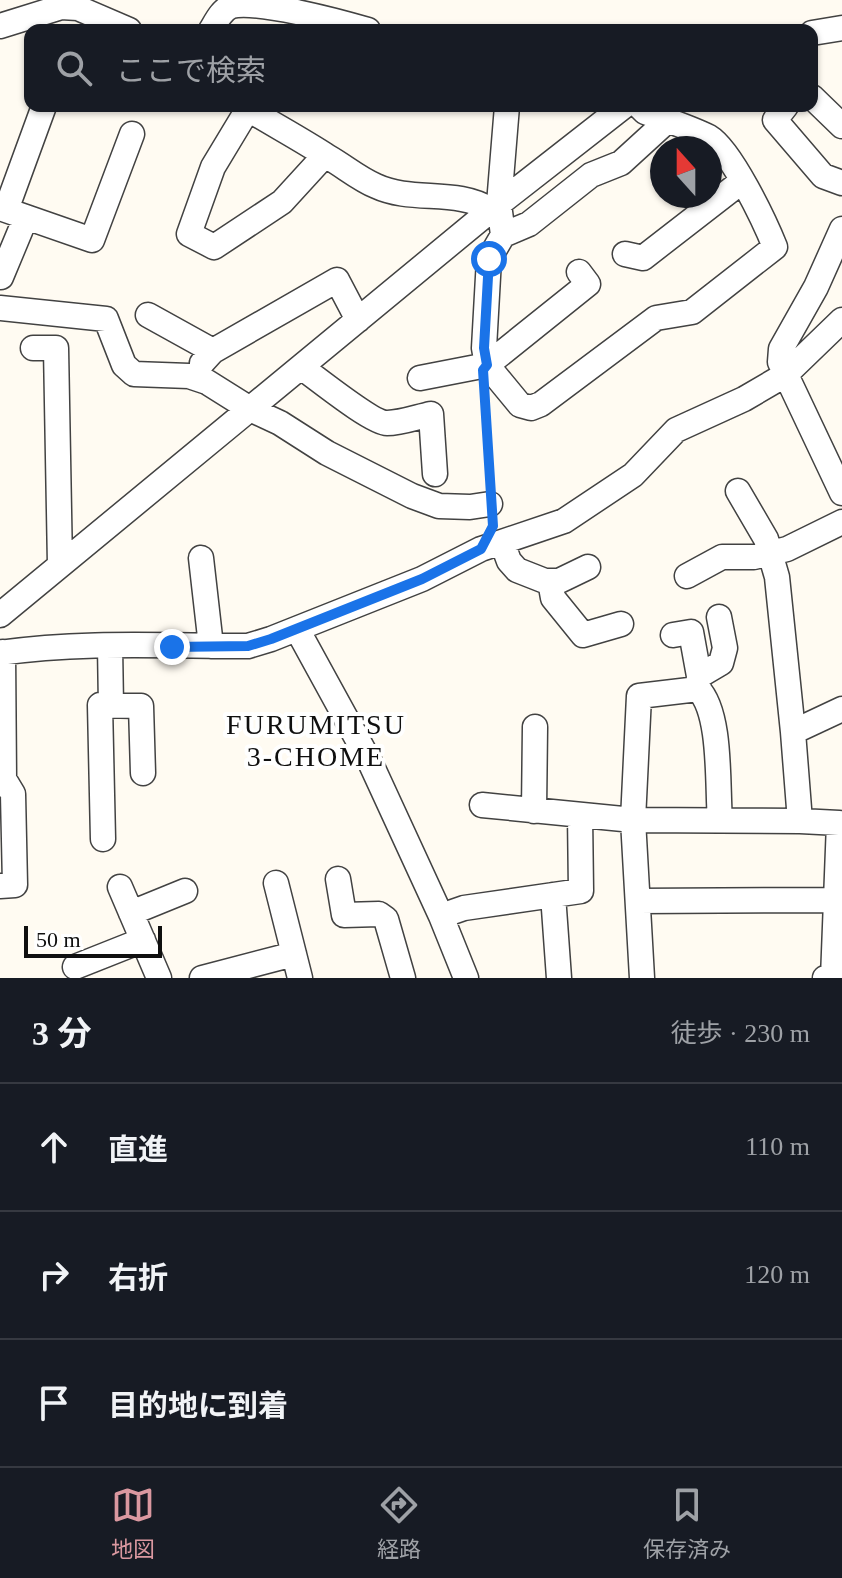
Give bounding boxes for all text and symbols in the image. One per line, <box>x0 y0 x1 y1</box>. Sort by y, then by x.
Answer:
search box <box>24 24 818 112</box>
icon: search <box>52 46 96 90</box>
text: ここで検索 <box>116 54 266 87</box>
north arrow <box>650 136 722 208</box>
route start <box>471 241 507 277</box>
route end <box>154 629 190 665</box>
district label: FURUMITSU 3-CHOME <box>226 709 406 772</box>
scale bar <box>24 922 162 958</box>
text: 50 m <box>36 927 81 952</box>
text: 3 分 <box>32 1015 92 1052</box>
text: 徒歩 · 230 m <box>671 1019 810 1048</box>
icon: ahead <box>32 1125 76 1169</box>
text: 110 m <box>745 1132 810 1161</box>
text: 直進 <box>108 1133 168 1166</box>
icon: right <box>32 1253 76 1297</box>
text: 120 m <box>744 1260 810 1289</box>
text: 右折 <box>108 1261 168 1294</box>
icon: arrive <box>32 1381 76 1425</box>
text: 目的地に到着 <box>108 1389 288 1422</box>
tab: 地図 <box>111 1483 155 1563</box>
tab: 経路 <box>377 1483 421 1563</box>
tab: 保存済み <box>643 1483 731 1563</box>

